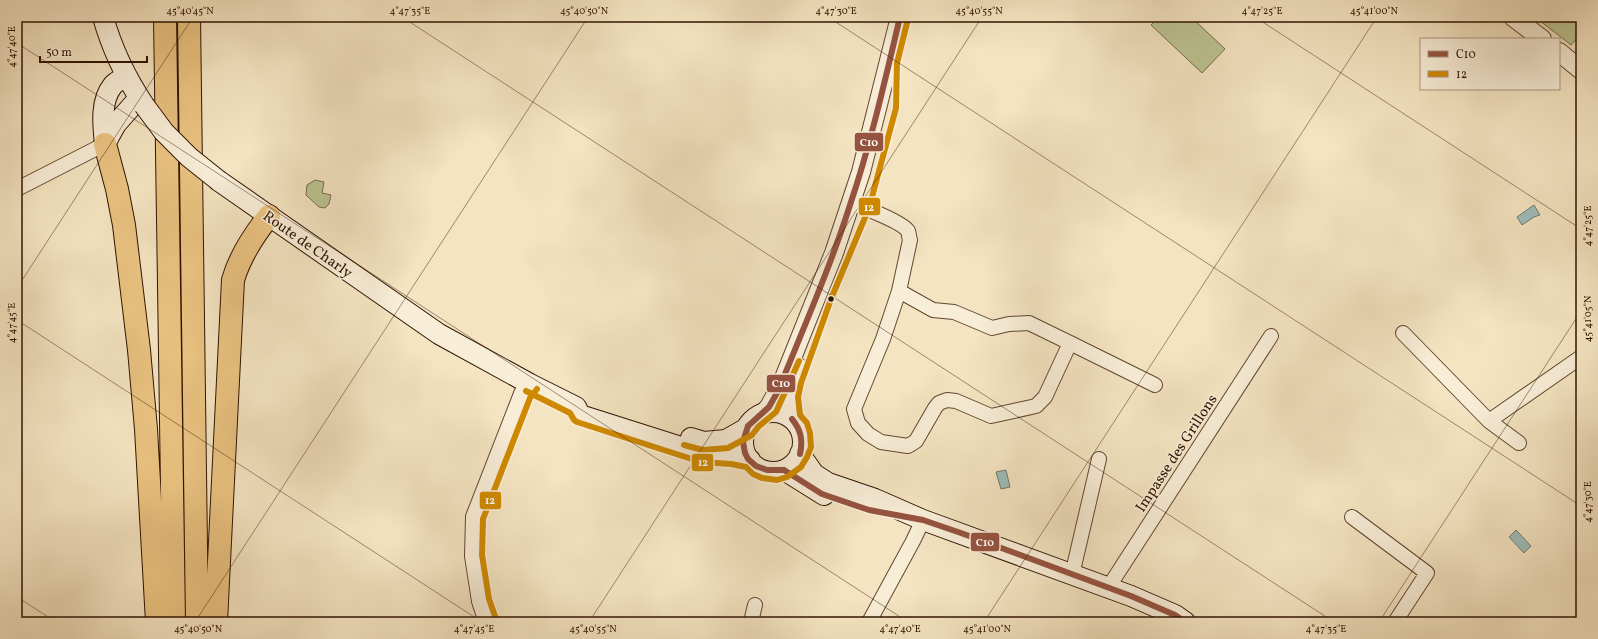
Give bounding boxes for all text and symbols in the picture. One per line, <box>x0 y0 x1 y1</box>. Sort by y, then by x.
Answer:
text: 45°40'45"N <box>166 4 214 18</box>
text: 4°47'35"E <box>390 4 430 18</box>
text: 45°40'50"N <box>560 4 609 18</box>
text: 4°47'30"E <box>815 4 857 18</box>
text: 45°40'55"N <box>955 4 1003 18</box>
text: 4°47'25"E <box>1242 4 1282 18</box>
text: 45°41'00"N <box>1350 4 1399 18</box>
text: 4°47'40"E <box>5 26 19 68</box>
scale bar <box>40 38 147 64</box>
legend <box>1420 38 1560 90</box>
text: 50 m <box>46 45 72 61</box>
text: C10 <box>1456 47 1476 63</box>
text: 12 <box>1456 67 1467 83</box>
line badge: C10 <box>854 132 884 152</box>
text: C10 <box>860 136 878 151</box>
line badge: 12 <box>858 197 881 216</box>
text: 12 <box>864 201 874 216</box>
street label: Route de Charly <box>258 206 356 284</box>
text: 4°47'25"E <box>1581 206 1595 246</box>
unlabelled marker <box>826 294 836 304</box>
text: 45°41'05"N <box>1581 295 1595 342</box>
text: 4°47'45"E <box>5 303 19 343</box>
line badge: C10 <box>766 374 796 393</box>
text: C10 <box>772 377 790 392</box>
street label: Impasse des Grillons <box>1131 391 1223 517</box>
line badge: 12 <box>691 453 714 472</box>
text: 12 <box>698 456 708 471</box>
text: 4°47'30"E <box>1581 481 1595 523</box>
line badge: 12 <box>479 491 502 510</box>
text: 12 <box>485 494 495 509</box>
line badge: C10 <box>970 532 1000 552</box>
text: C10 <box>976 536 994 551</box>
text: 45°40'50"N <box>174 622 223 636</box>
text: 4°47'45"E <box>454 622 494 636</box>
text: 45°40'55"N <box>569 622 617 636</box>
text: 4°47'40"E <box>879 622 921 636</box>
text: 45°41'00"N <box>963 622 1012 636</box>
text: 4°47'35"E <box>1306 622 1346 636</box>

